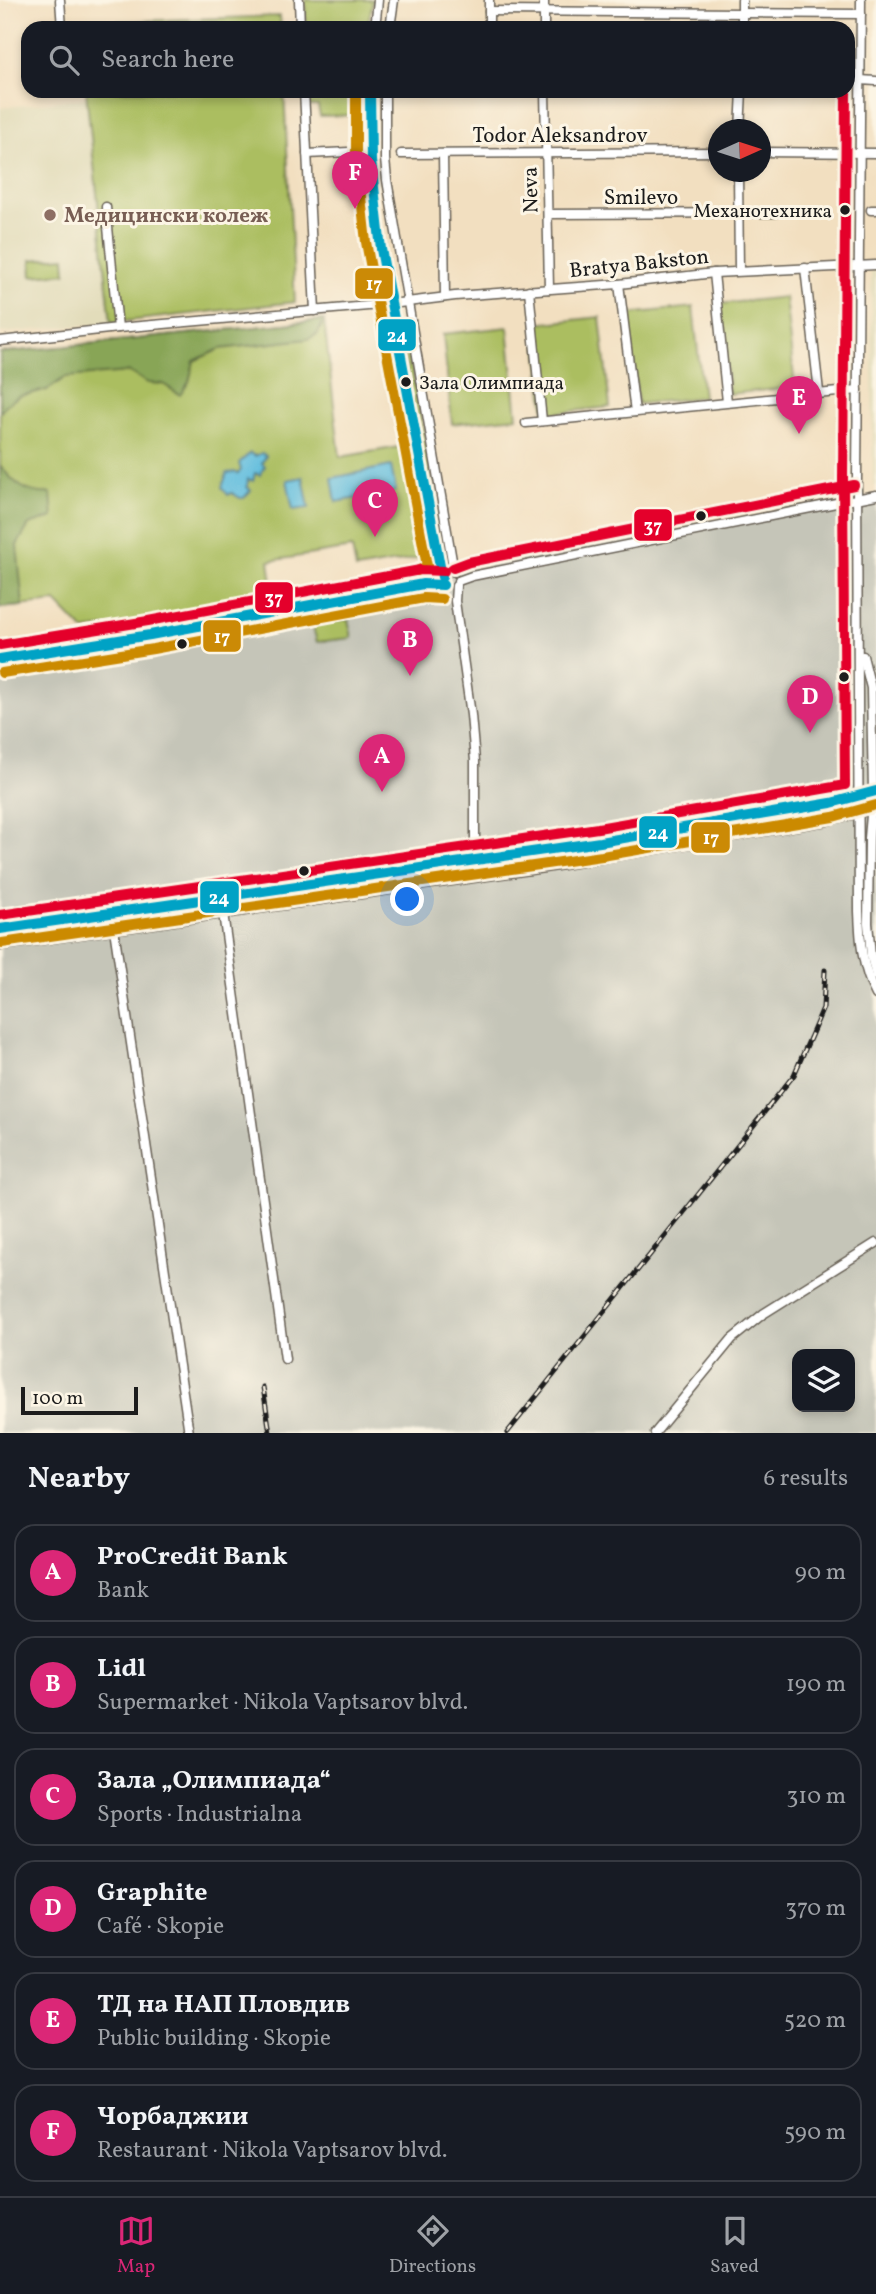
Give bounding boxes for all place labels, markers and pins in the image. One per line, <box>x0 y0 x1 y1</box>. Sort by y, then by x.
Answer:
pin: F <box>332 151 378 209</box>
place label: Механотехника <box>694 199 832 225</box>
place label: Медицински колеж <box>64 202 268 231</box>
marker: Механотехника <box>838 203 852 217</box>
marker: Медицински колеж <box>42 207 58 223</box>
place label: Зала Олимпиада <box>419 371 564 397</box>
marker: Зала Олимпиада <box>399 375 413 389</box>
pin: E <box>776 376 822 434</box>
pin: C <box>352 479 398 537</box>
unlabelled marker <box>694 509 708 523</box>
pin: B <box>387 618 433 676</box>
unlabelled marker <box>175 637 189 651</box>
unlabelled marker <box>837 670 851 684</box>
pin: D <box>787 675 833 733</box>
pin: A <box>359 734 405 792</box>
unlabelled marker <box>297 864 311 878</box>

